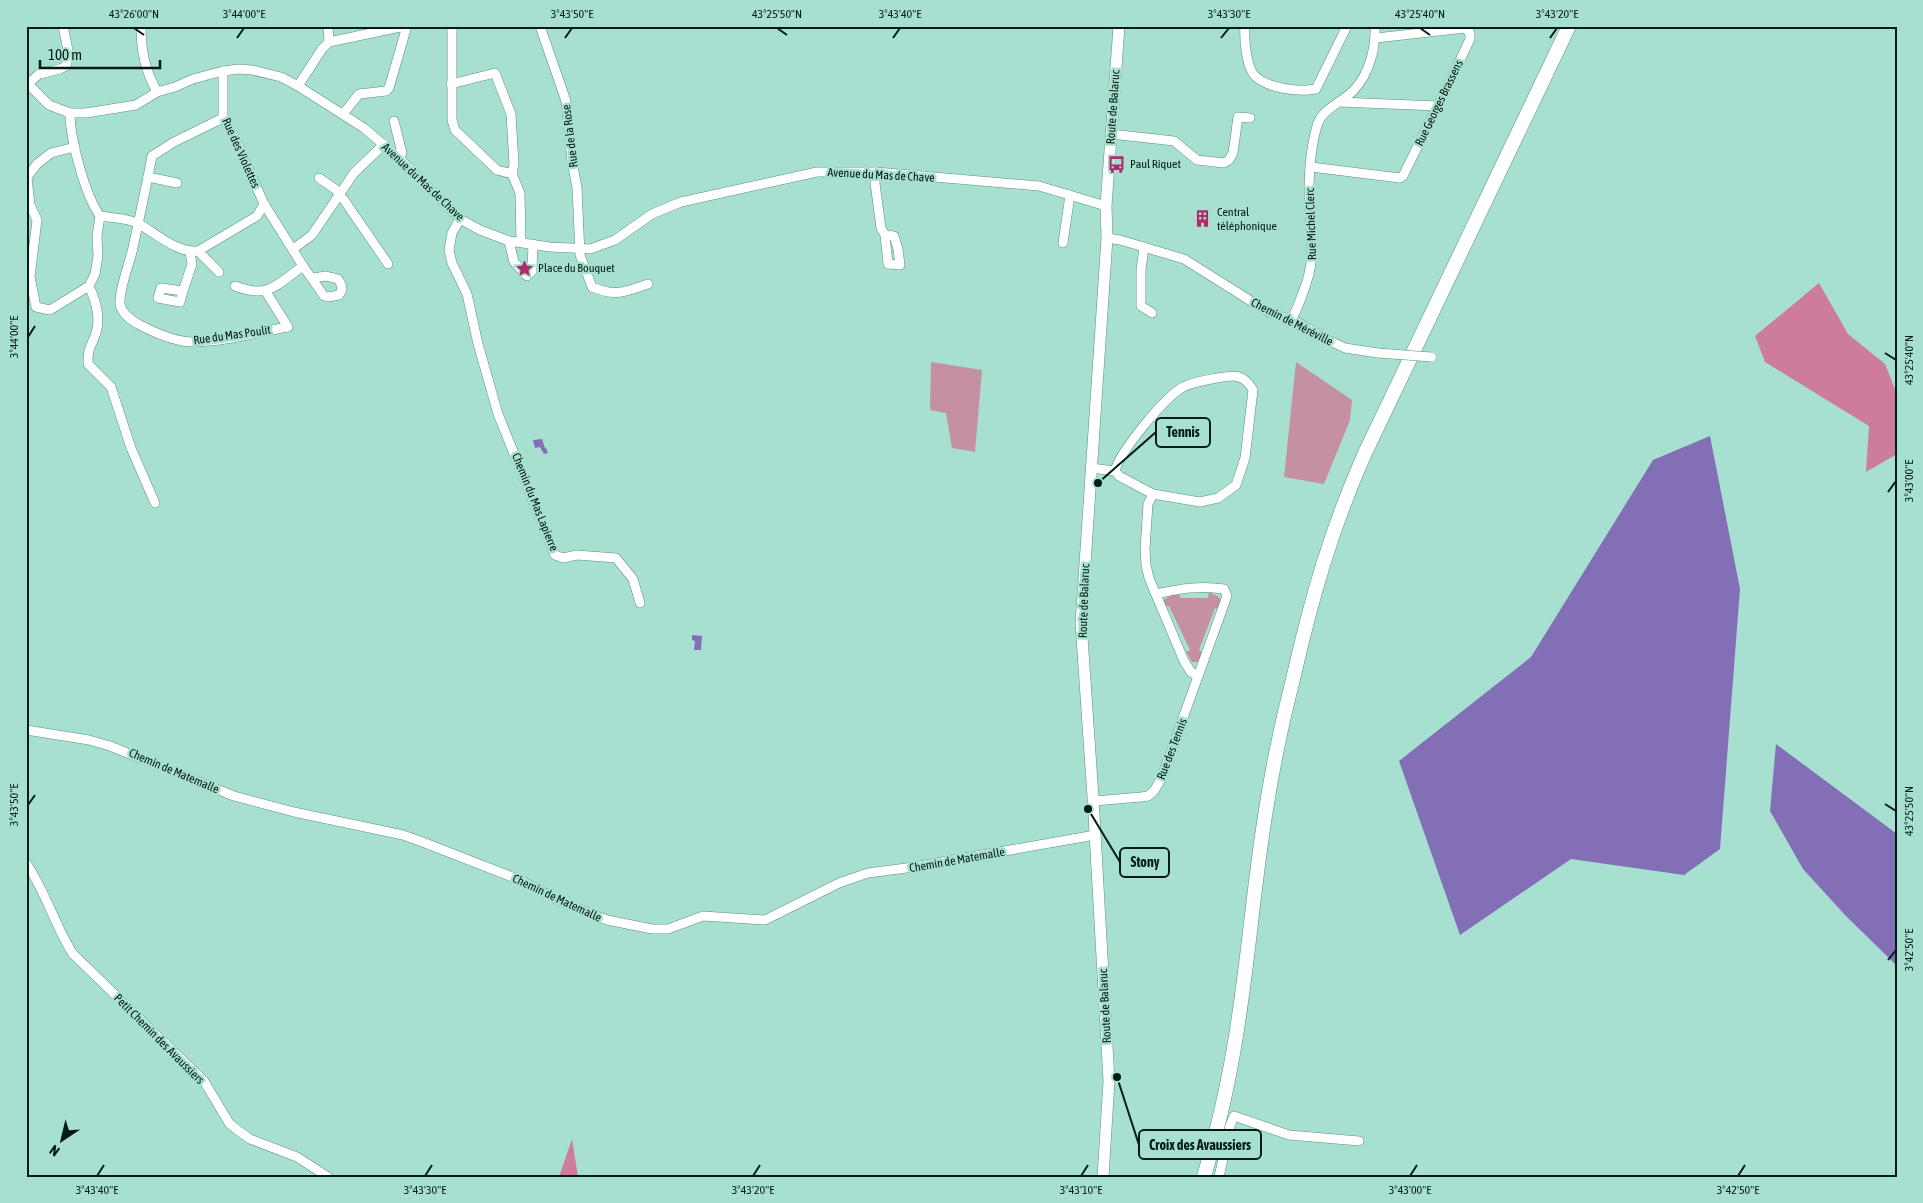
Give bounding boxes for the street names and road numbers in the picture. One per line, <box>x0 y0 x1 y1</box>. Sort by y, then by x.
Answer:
street label: Rue Georges Brassens <box>1412 58 1466 148</box>
street label: Route de Balaruc <box>1103 69 1123 145</box>
street label: Rue de la Rose <box>559 104 581 168</box>
street label: Rue des Violettes <box>219 116 263 190</box>
street label: Avenue du Mas de Chave <box>379 140 467 224</box>
street label: Avenue du Mas de Chave <box>827 165 935 185</box>
street label: Rue Michel Clerc <box>1303 187 1319 260</box>
street label: Chemin de Méréville <box>1249 295 1335 349</box>
street label: Rue du Mas Poulit <box>192 323 272 347</box>
street label: Chemin du Mas Lapierre <box>509 451 561 553</box>
street label: Route de Balaruc <box>1076 563 1092 638</box>
street label: Rue des Tennis <box>1154 716 1190 782</box>
street label: Chemin de Matemalle <box>127 746 221 796</box>
street label: Chemin de Matemalle <box>908 845 1006 875</box>
street label: Chemin de Matemalle <box>510 871 604 925</box>
street label: Route de Balaruc <box>1096 968 1114 1044</box>
street label: Petit Chemin des Avaussiers <box>111 991 207 1087</box>

